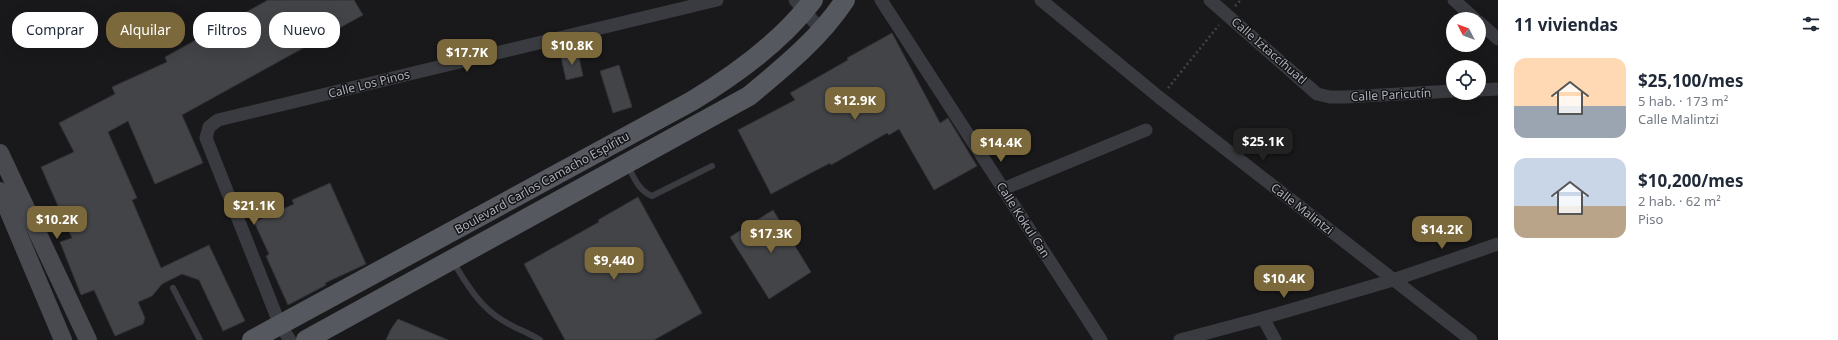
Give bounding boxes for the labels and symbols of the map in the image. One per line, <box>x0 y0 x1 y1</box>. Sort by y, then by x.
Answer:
north arrow <box>1446 12 1486 52</box>
street label: Calle Iztaccíhuatl <box>1228 13 1311 88</box>
pin: $10.8K <box>539 32 605 66</box>
pin: $17.7K <box>434 39 500 73</box>
street label: Calle Los Pinos <box>326 65 412 102</box>
street label: Calle Paricutín <box>1350 84 1432 105</box>
pin: $12.9K <box>822 87 888 121</box>
street label: Boulevard Carlos Camacho Espíritu <box>451 127 632 238</box>
pin: $25.1K <box>1230 128 1296 162</box>
pin: $14.4K <box>968 129 1034 163</box>
street label: Calle Kokul Can <box>993 179 1054 261</box>
street label: Calle Malintzi <box>1268 179 1337 238</box>
pin: $21.1K <box>221 192 287 226</box>
pin: $10.2K <box>24 206 90 240</box>
pin: $14.2K <box>1409 216 1475 250</box>
pin: $17.3K <box>738 220 804 254</box>
pin: $9,440 <box>581 247 647 281</box>
pin: $10.4K <box>1251 265 1317 299</box>

